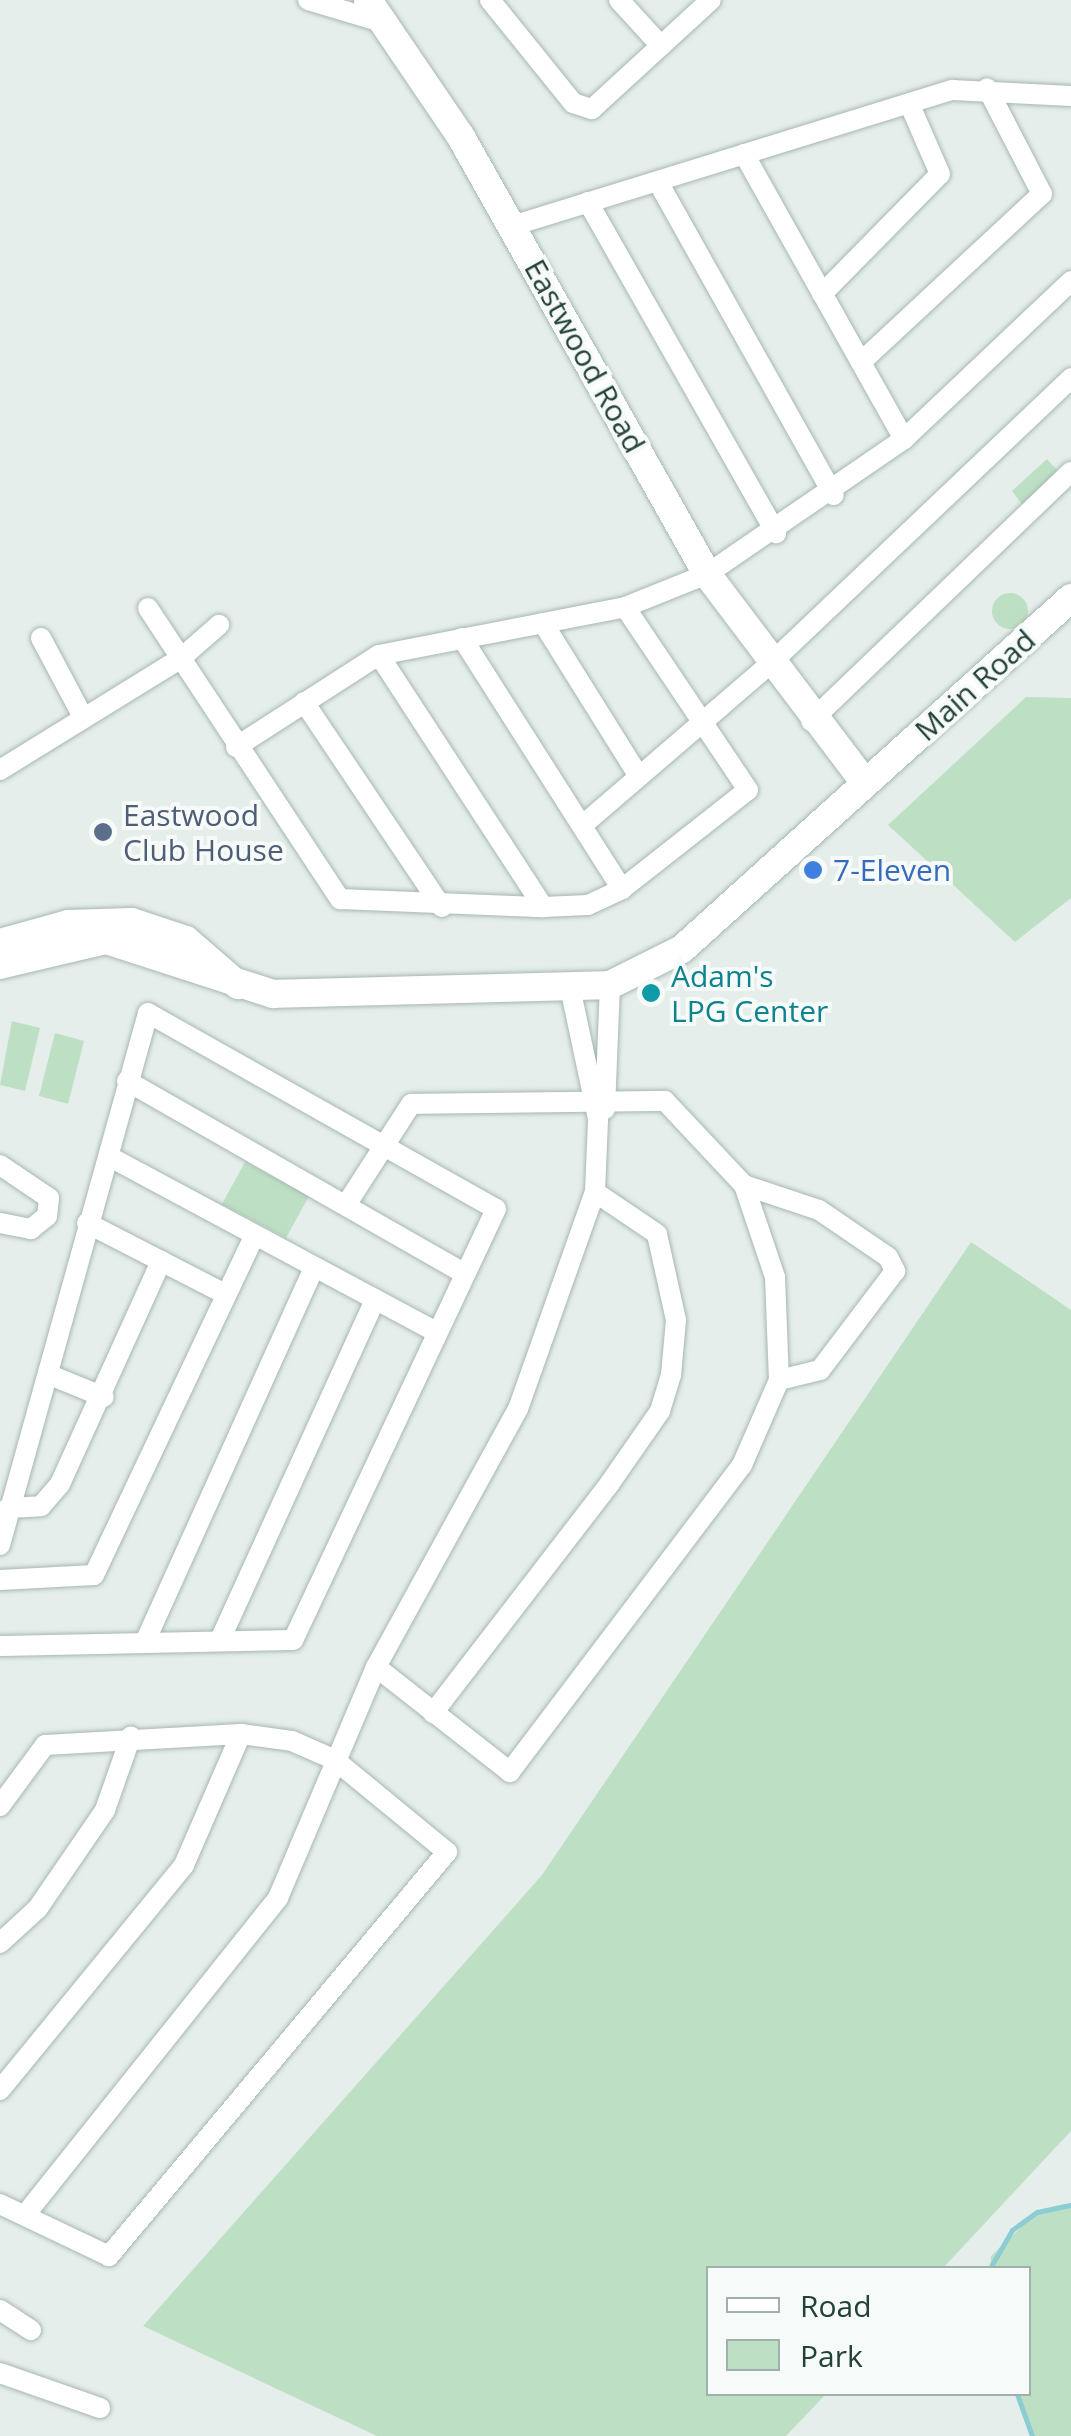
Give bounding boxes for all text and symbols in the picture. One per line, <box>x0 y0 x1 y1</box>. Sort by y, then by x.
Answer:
street label: Eastwood Road <box>517 253 653 459</box>
street label: Main Road <box>908 622 1042 748</box>
place label: Eastwood Club House <box>123 797 284 868</box>
marker: Eastwood Club House <box>92 821 114 843</box>
place label: 7-Eleven <box>833 852 951 888</box>
marker: 7-Eleven <box>802 859 824 881</box>
place label: Adam's LPG Center <box>671 958 828 1028</box>
marker: Adam's LPG Center <box>640 982 662 1004</box>
legend <box>706 2266 1031 2396</box>
text: Road <box>800 2285 872 2326</box>
text: Park <box>800 2335 863 2376</box>

